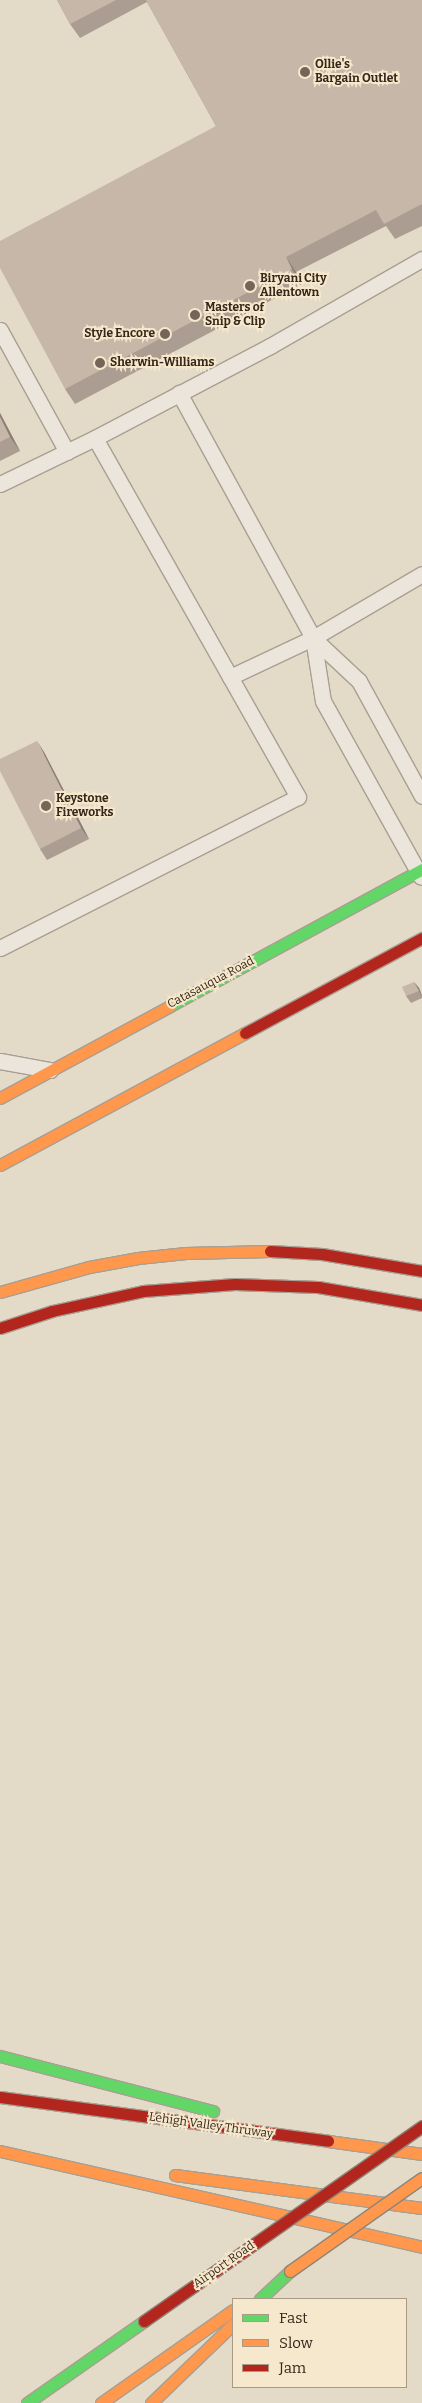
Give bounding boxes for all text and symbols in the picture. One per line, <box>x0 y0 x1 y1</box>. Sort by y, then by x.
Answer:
place label: Ollie's Bargain Outlet <box>315 58 398 86</box>
marker: Ollie's Bargain Outlet <box>299 66 311 78</box>
place label: Biryani City Allentown <box>260 272 327 300</box>
marker: Biryani City Allentown <box>244 280 256 292</box>
place label: Masters of Snip & Clip <box>205 301 265 329</box>
marker: Masters of Snip & Clip <box>189 309 201 321</box>
place label: Style Encore <box>84 327 155 341</box>
marker: Style Encore <box>159 328 171 340</box>
place label: Sherwin-Williams <box>110 356 214 370</box>
marker: Sherwin-Williams <box>94 357 106 369</box>
place label: Keystone Fireworks <box>56 792 113 820</box>
marker: Keystone Fireworks <box>40 800 52 812</box>
street label: Catasauqua Road <box>165 954 257 1012</box>
street label: Lehigh Valley Thruway <box>148 2110 274 2142</box>
street label: Airport Road <box>191 2239 257 2291</box>
legend <box>232 2298 407 2388</box>
text: Fast <box>279 2309 308 2327</box>
text: Slow <box>279 2334 313 2352</box>
text: Jam <box>279 2359 306 2377</box>

